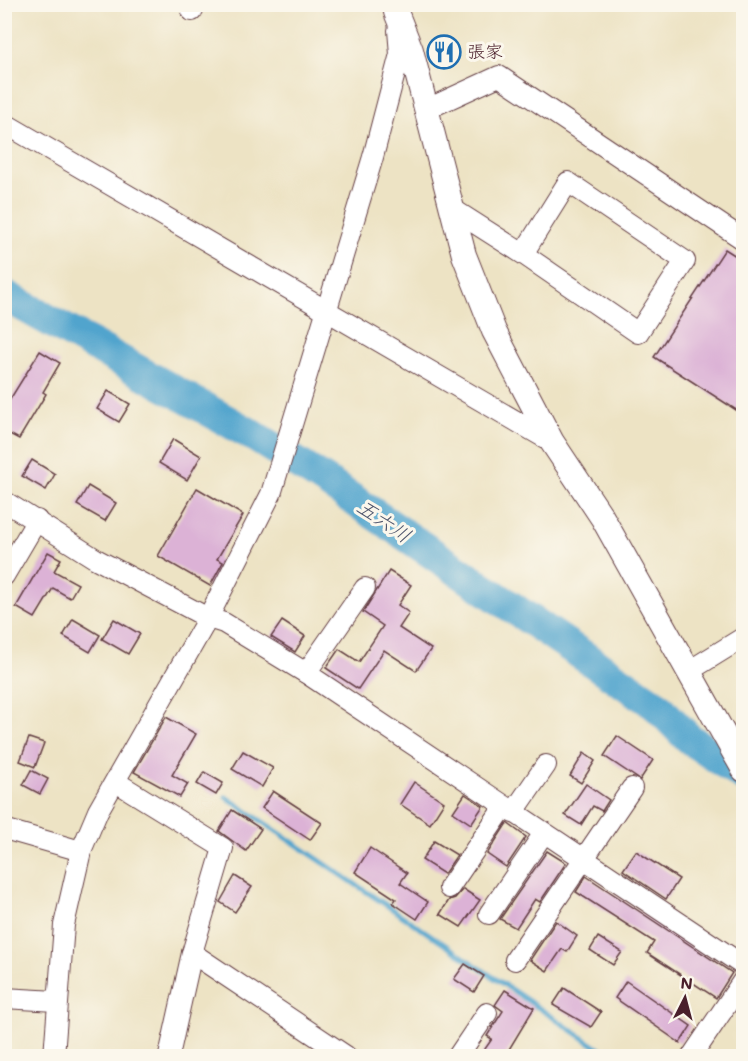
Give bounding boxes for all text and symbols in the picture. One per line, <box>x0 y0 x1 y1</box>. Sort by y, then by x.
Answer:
restaurant icon: 張家 <box>426 34 462 70</box>
place label: 張家 <box>467 39 503 63</box>
water label: 五六川 <box>352 493 417 548</box>
north arrow <box>655 968 715 1028</box>
text: N <box>679 972 694 994</box>

